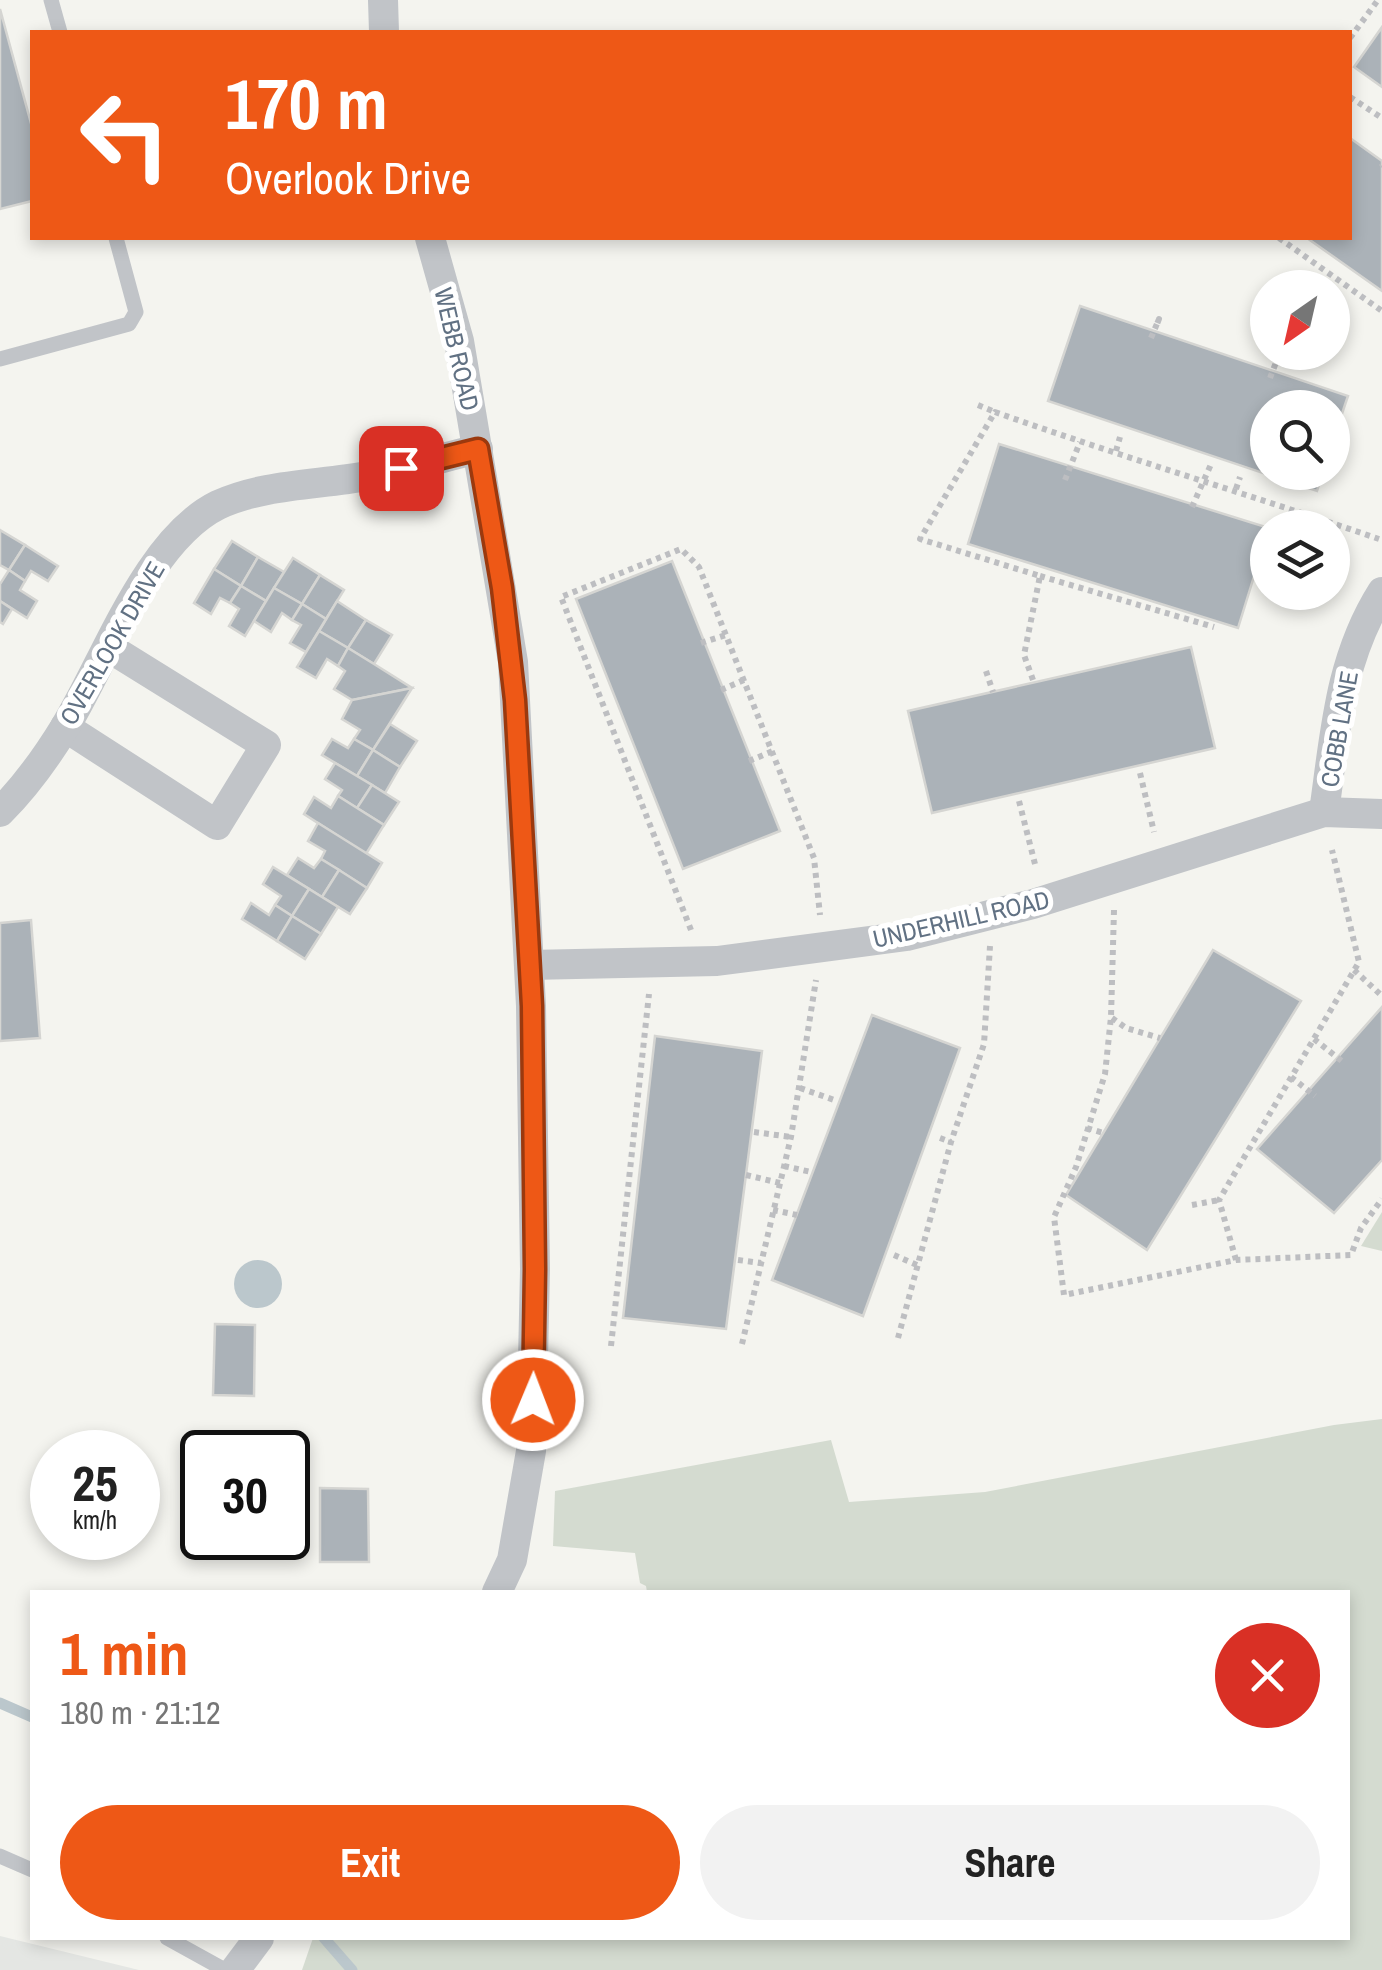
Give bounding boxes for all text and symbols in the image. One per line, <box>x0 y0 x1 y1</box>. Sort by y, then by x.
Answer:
text: 170 m <box>225 57 388 151</box>
icon: left <box>60 70 190 200</box>
text: Overlook Drive <box>225 147 471 208</box>
north arrow <box>1250 270 1350 370</box>
map controls <box>1250 270 1350 610</box>
street label: WEBB ROAD <box>426 284 488 414</box>
button: search <box>1250 390 1350 490</box>
pin <box>359 426 444 511</box>
icon: arrive <box>374 441 429 496</box>
button: layers <box>1250 510 1350 610</box>
street label: OVERLOOK DRIVE <box>51 555 173 731</box>
street label: COBB LANE <box>1312 668 1366 790</box>
street label: UNDERHILL ROAD <box>869 882 1053 956</box>
position arrow <box>481 1348 585 1452</box>
speed limit sign: 30 <box>180 1430 310 1560</box>
text: 25 <box>72 1449 118 1517</box>
text: km/h <box>73 1503 117 1537</box>
text: 1 min <box>60 1613 189 1694</box>
button: close <box>1215 1623 1320 1728</box>
text: 180 m · 21:12 <box>60 1691 220 1734</box>
button: Exit <box>60 1805 680 1920</box>
button: Share <box>700 1805 1320 1920</box>

